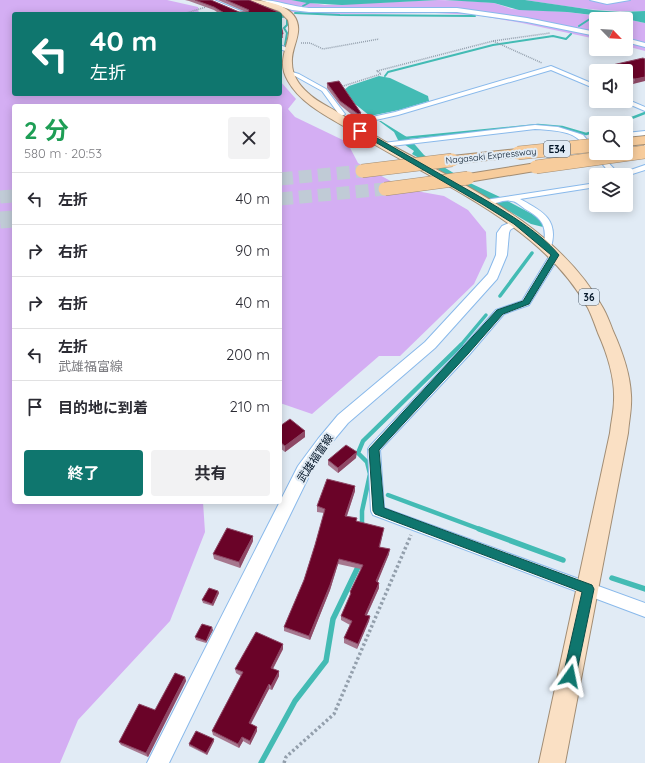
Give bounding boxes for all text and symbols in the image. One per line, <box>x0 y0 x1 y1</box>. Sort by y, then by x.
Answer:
north arrow <box>589 12 633 56</box>
map controls <box>589 12 633 212</box>
text: 40 m <box>90 23 157 58</box>
icon: left <box>24 28 76 80</box>
text: 左折 <box>90 61 126 84</box>
button: sound <box>589 64 633 108</box>
pin <box>343 114 377 148</box>
text: 2 分 <box>24 115 68 145</box>
button: search <box>589 116 633 160</box>
button: close <box>228 117 270 159</box>
icon: arrive <box>349 120 371 142</box>
road number: E34 <box>544 141 570 157</box>
text: 580 m · 20:53 <box>24 145 102 161</box>
street label: Nagasaki Expressway <box>445 145 537 166</box>
button: layers <box>589 168 633 212</box>
icon: left <box>24 188 46 210</box>
text: 40 m <box>235 189 270 208</box>
text: 左折 <box>58 190 88 209</box>
icon: right <box>24 240 46 262</box>
text: 90 m <box>235 241 270 260</box>
text: 右折 <box>58 242 88 261</box>
road number: 36 <box>579 289 599 305</box>
icon: right <box>24 292 46 314</box>
text: 40 m <box>235 293 270 312</box>
text: 右折 <box>58 294 88 313</box>
text: 左折 <box>58 337 88 356</box>
icon: left <box>24 344 46 366</box>
text: 200 m <box>226 345 270 364</box>
text: 武雄福富線 <box>58 358 123 374</box>
icon: arrive <box>24 396 46 418</box>
text: 210 m <box>229 397 270 416</box>
text: 目的地に到着 <box>58 398 148 417</box>
street label: 武雄福富線 <box>294 431 336 485</box>
button: 終了 <box>24 450 143 496</box>
button: 共有 <box>151 450 270 496</box>
position arrow <box>549 655 591 697</box>

